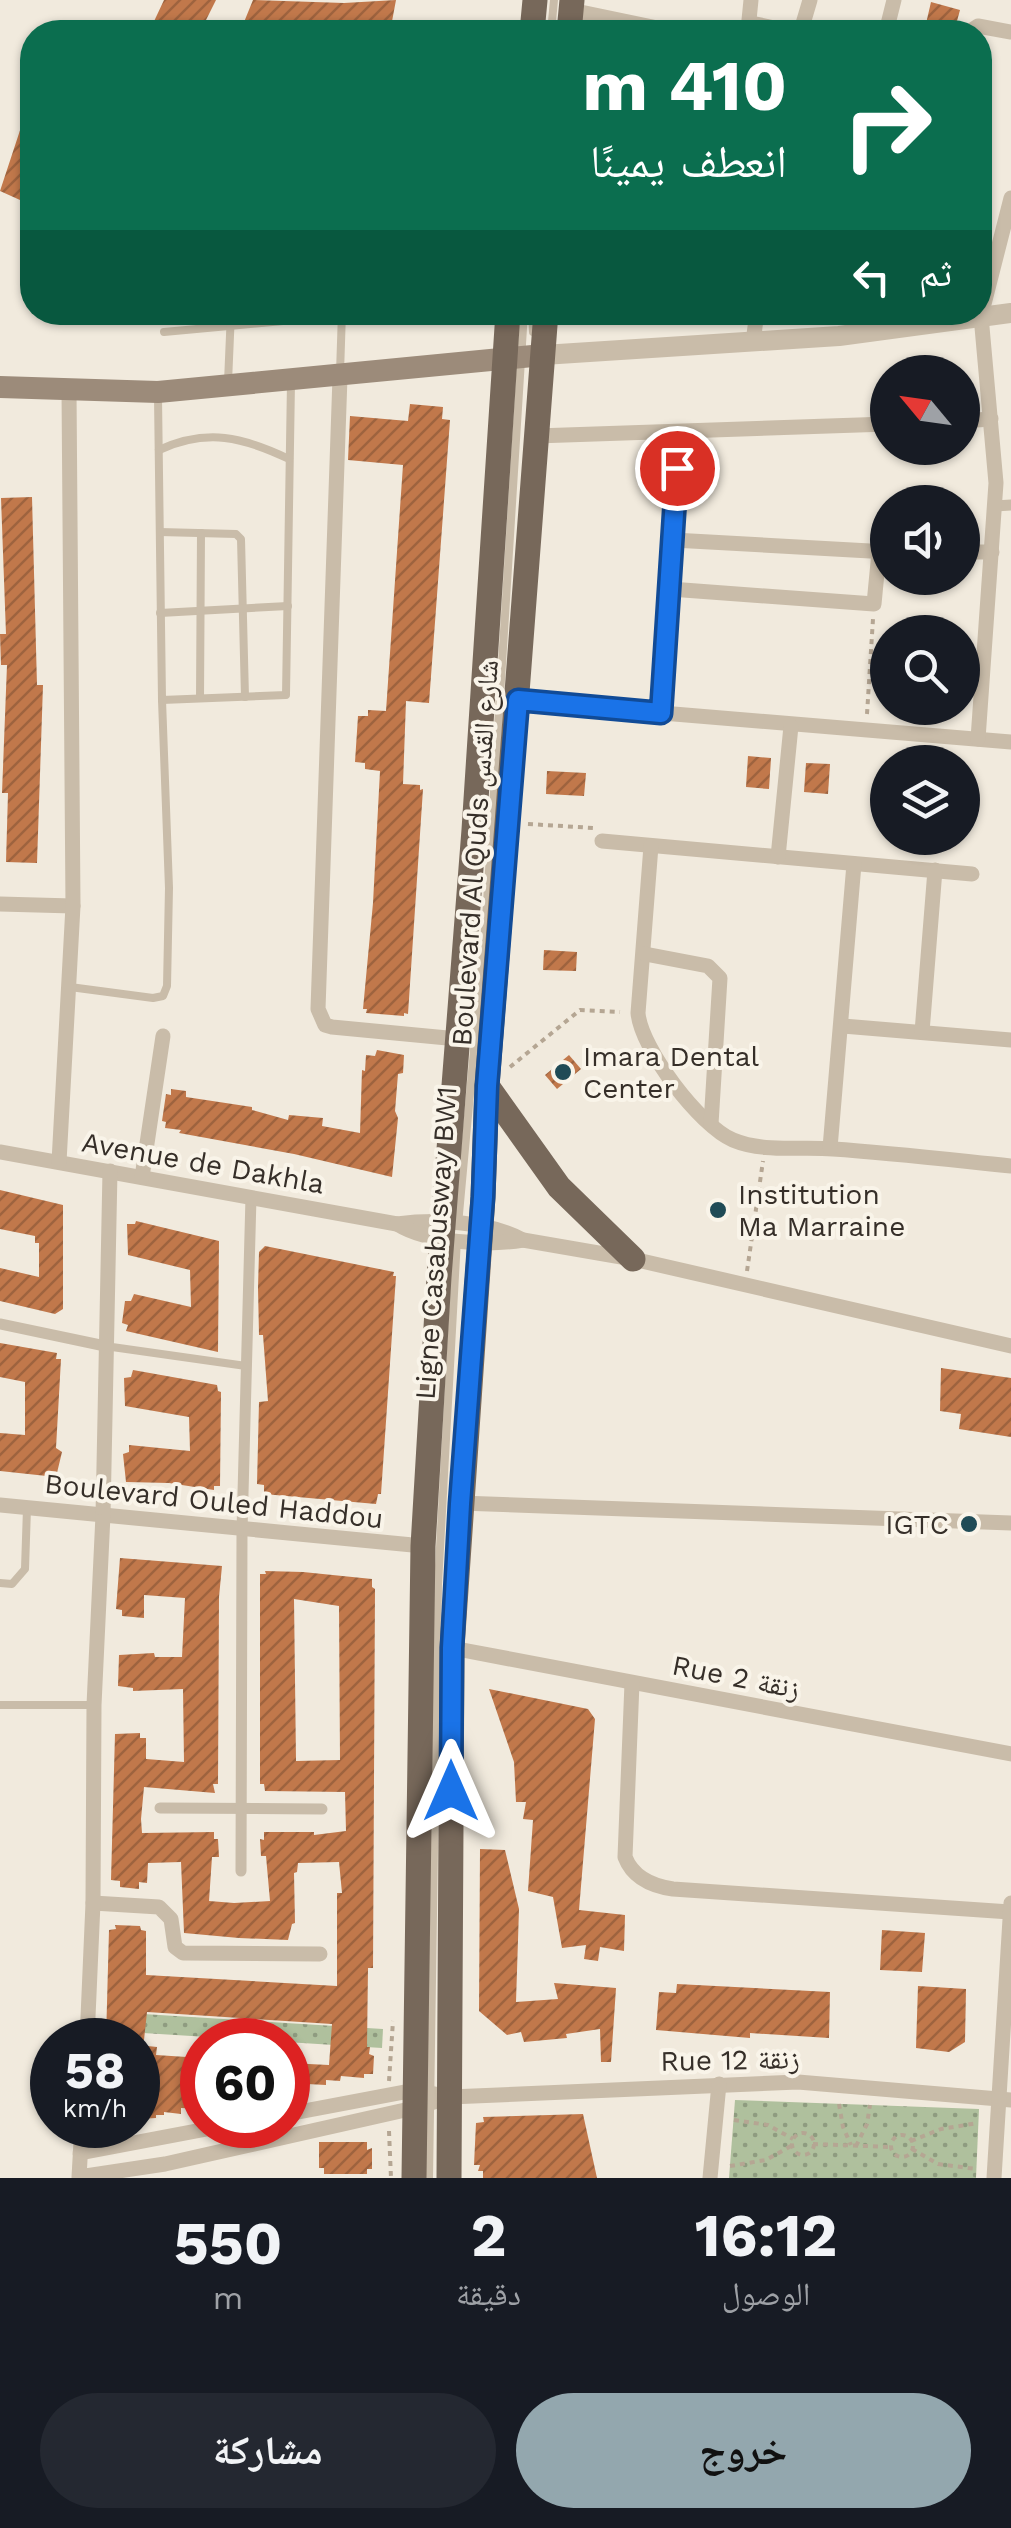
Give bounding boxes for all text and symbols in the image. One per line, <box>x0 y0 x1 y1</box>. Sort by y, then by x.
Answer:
text: 410 m <box>582 45 787 127</box>
icon: right <box>822 60 952 190</box>
text: انعطف يمينًا <box>590 135 787 188</box>
icon: left <box>844 250 899 305</box>
text: ثم <box>919 251 952 295</box>
north arrow <box>870 355 980 465</box>
map controls <box>870 355 980 855</box>
pin <box>635 426 720 511</box>
icon: arrive <box>650 441 705 496</box>
button: sound <box>870 485 980 595</box>
button: search <box>870 615 980 725</box>
street label: Boulevard Al Quds شارع القدس <box>445 659 506 1047</box>
button: layers <box>870 745 980 855</box>
place label: Imara Dental Center <box>583 1040 760 1105</box>
marker: Imara Dental Center <box>552 1061 574 1083</box>
street label: Ligne Casabusway BW1 <box>409 1085 463 1401</box>
street label: Avenue de Dakhla <box>79 1125 327 1201</box>
place label: Institution Ma Marraine <box>738 1178 905 1243</box>
marker: Institution Ma Marraine <box>707 1199 729 1221</box>
street label: Boulevard Ouled Haddou <box>43 1467 385 1535</box>
place label: IGTC <box>885 1508 949 1541</box>
marker: IGTC <box>958 1513 980 1535</box>
street label: Rue 2 زنقة <box>669 1648 803 1706</box>
position arrow <box>399 1739 503 1843</box>
speed limit sign: 60 <box>180 2018 310 2148</box>
text: 58 <box>65 2041 125 2100</box>
street label: Rue 12 زنقة <box>660 2042 800 2078</box>
text: km/h <box>63 2094 127 2123</box>
text: 2 <box>471 2200 506 2271</box>
text: 16:12 <box>695 2200 837 2271</box>
text: 550 <box>174 2208 282 2279</box>
text: دقيقة <box>456 2275 521 2313</box>
text: الوصول <box>722 2275 810 2313</box>
text: m <box>213 2279 243 2317</box>
button: مشاركة <box>40 2393 496 2508</box>
button: خروج <box>516 2393 971 2508</box>

